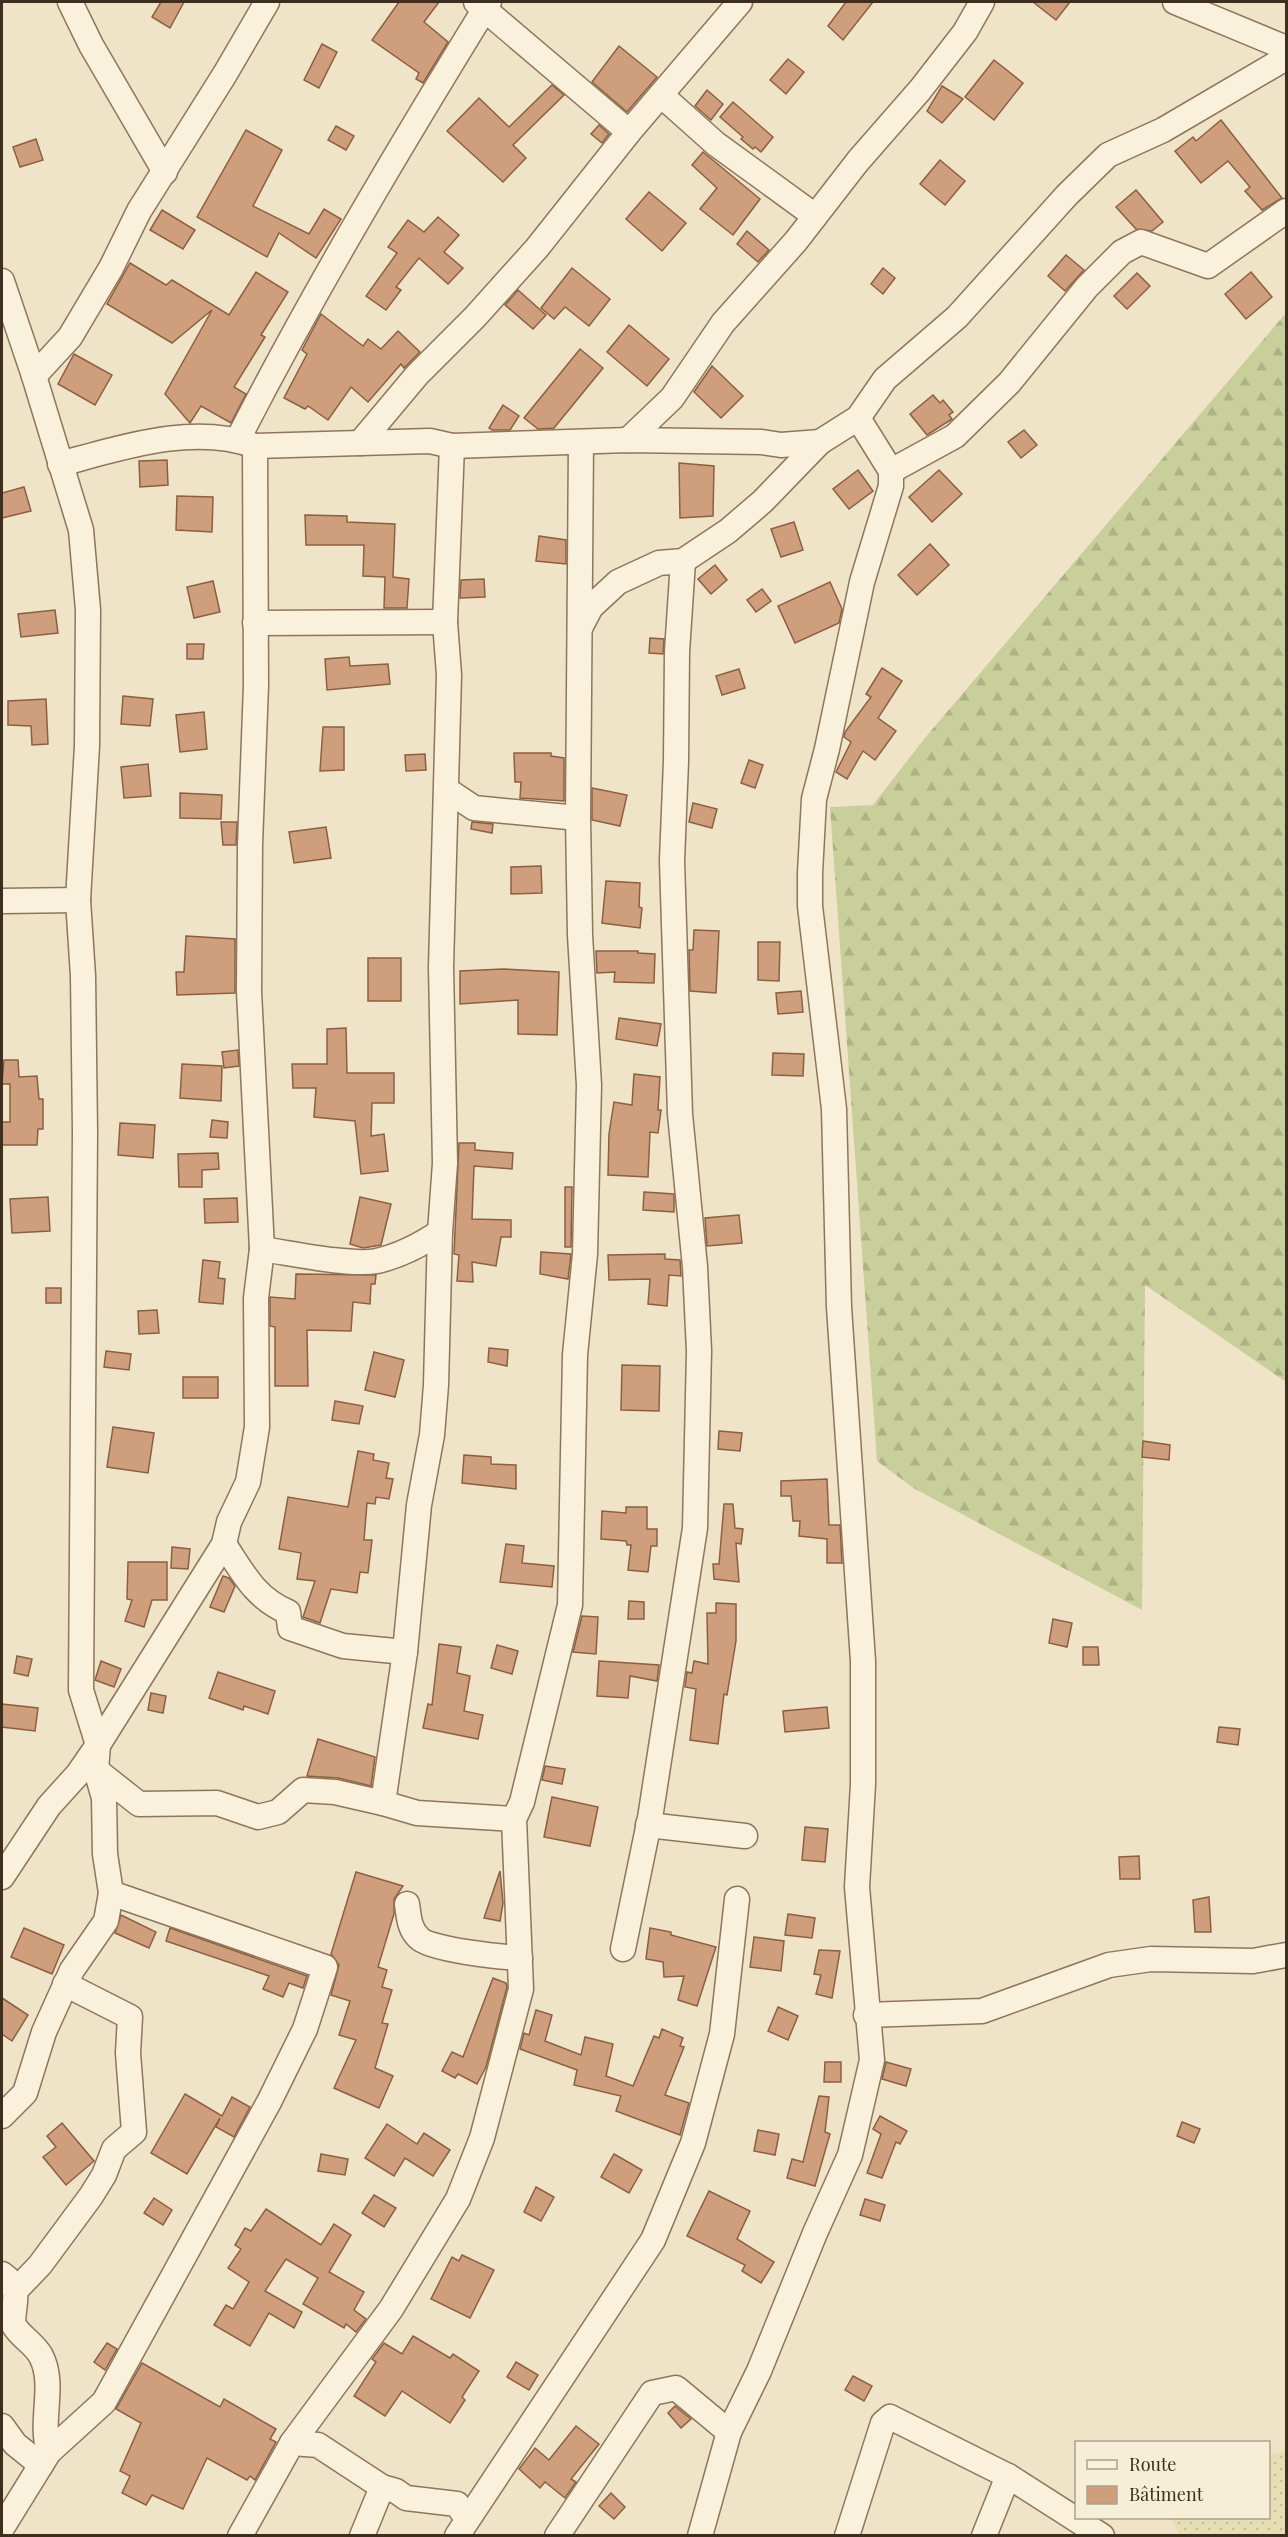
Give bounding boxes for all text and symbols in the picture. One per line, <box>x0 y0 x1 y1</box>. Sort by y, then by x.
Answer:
legend <box>1075 2441 1270 2519</box>
text: Route <box>1129 2452 1176 2476</box>
text: Bâtiment <box>1129 2482 1204 2506</box>

